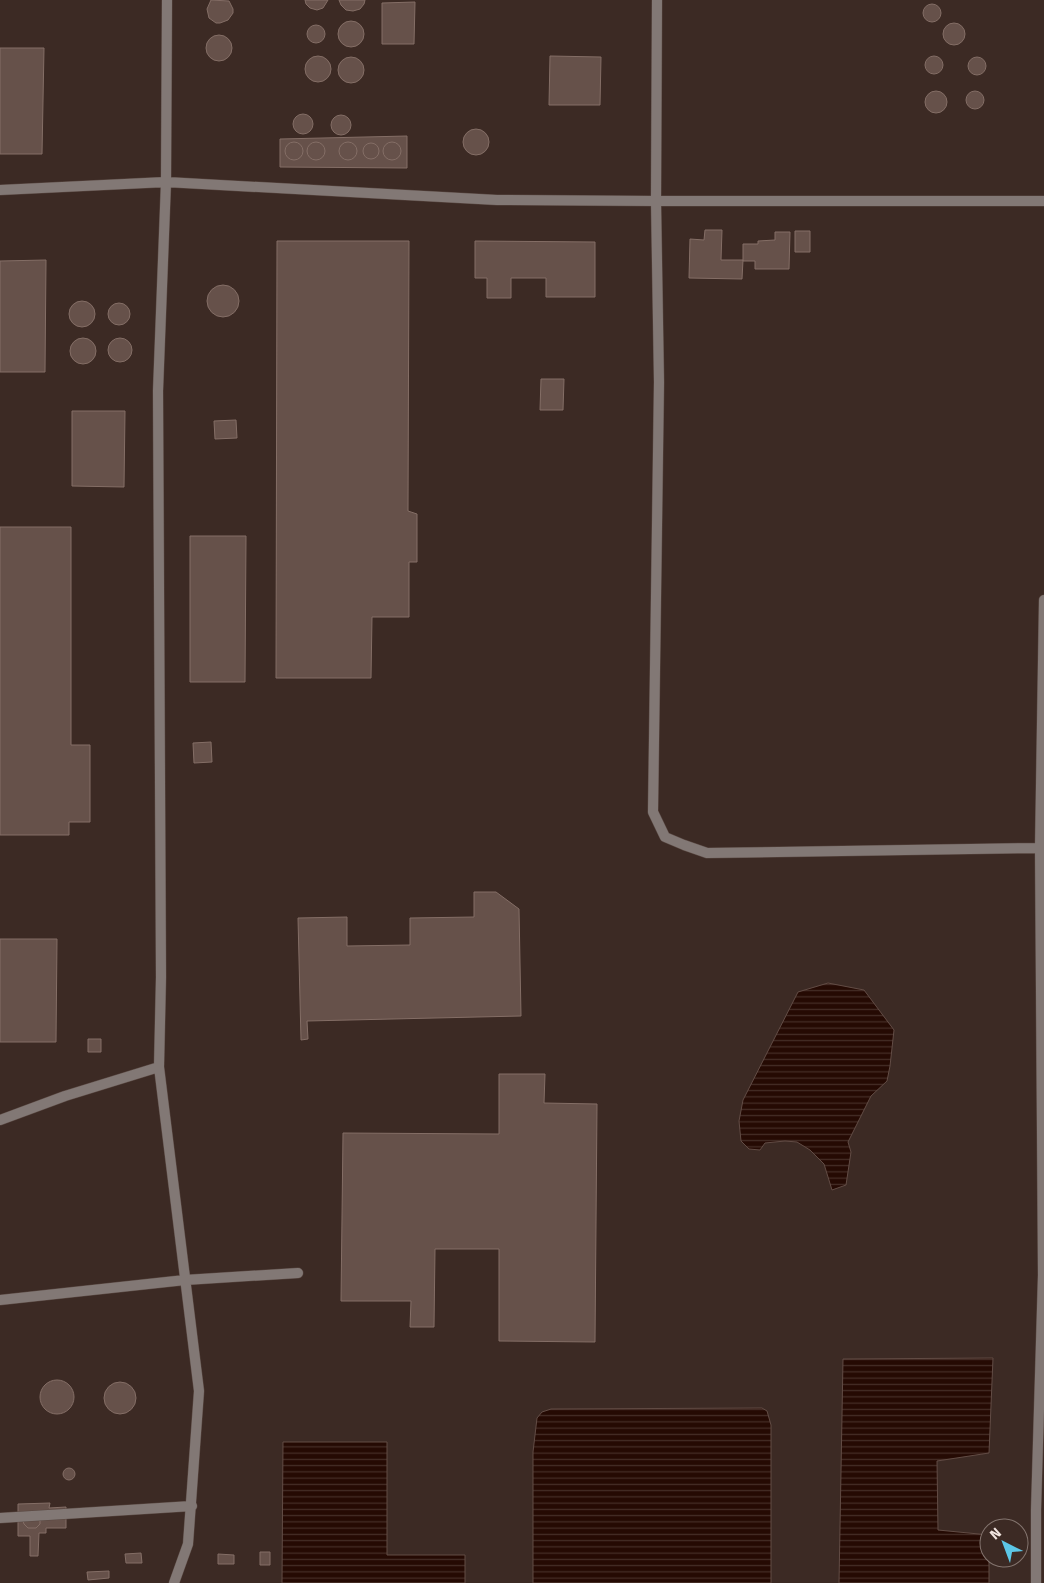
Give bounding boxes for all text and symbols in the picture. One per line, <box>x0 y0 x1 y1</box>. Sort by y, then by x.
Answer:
north arrow <box>979 1518 1029 1568</box>
text: N <box>986 1524 1005 1543</box>

